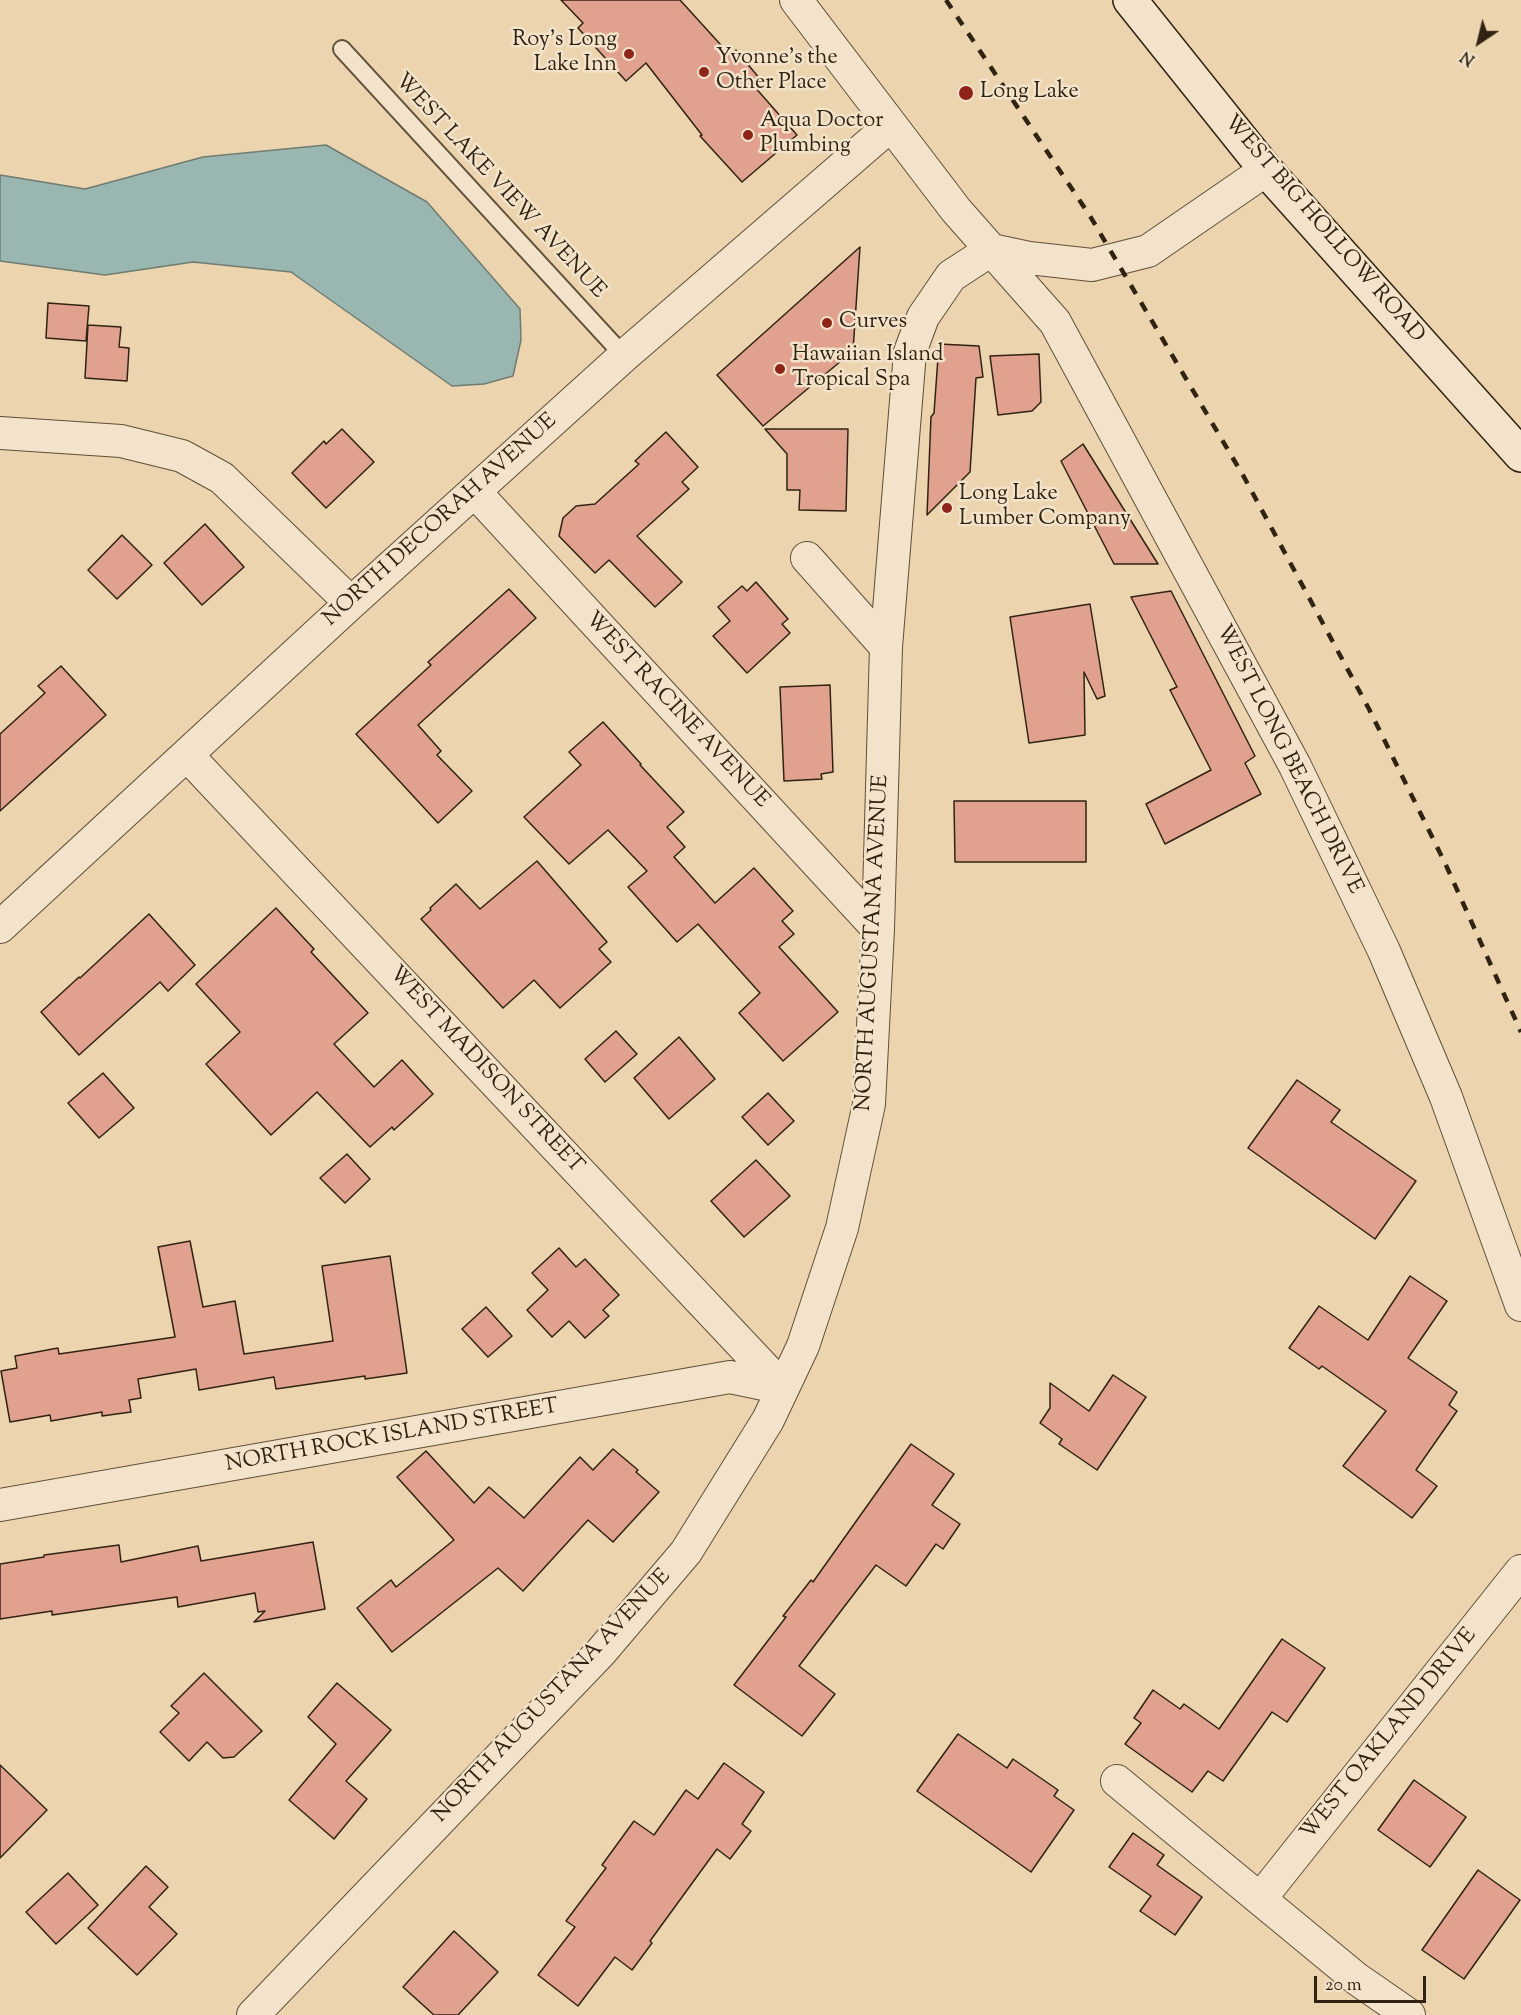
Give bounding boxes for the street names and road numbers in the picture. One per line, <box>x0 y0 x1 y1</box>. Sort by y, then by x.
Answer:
street label: WEST LAKE VIEW AVENUE <box>388 69 610 305</box>
street label: WEST BIG HOLLOW ROAD <box>1217 111 1429 349</box>
street label: NORTH DECORAH AVENUE <box>319 409 563 633</box>
street label: WEST RACINE AVENUE <box>578 607 774 815</box>
street label: WEST LONG BEACH DRIVE <box>1209 621 1367 899</box>
street label: NORTH AUGUSTANA AVENUE <box>852 774 896 1112</box>
street label: WEST MADISON STREET <box>382 962 588 1180</box>
street label: NORTH ROCK ISLAND STREET <box>223 1395 561 1479</box>
street label: NORTH AUGUSTANA AVENUE <box>428 1565 678 1829</box>
street label: WEST OAKLAND DRIVE <box>1296 1624 1484 1846</box>

